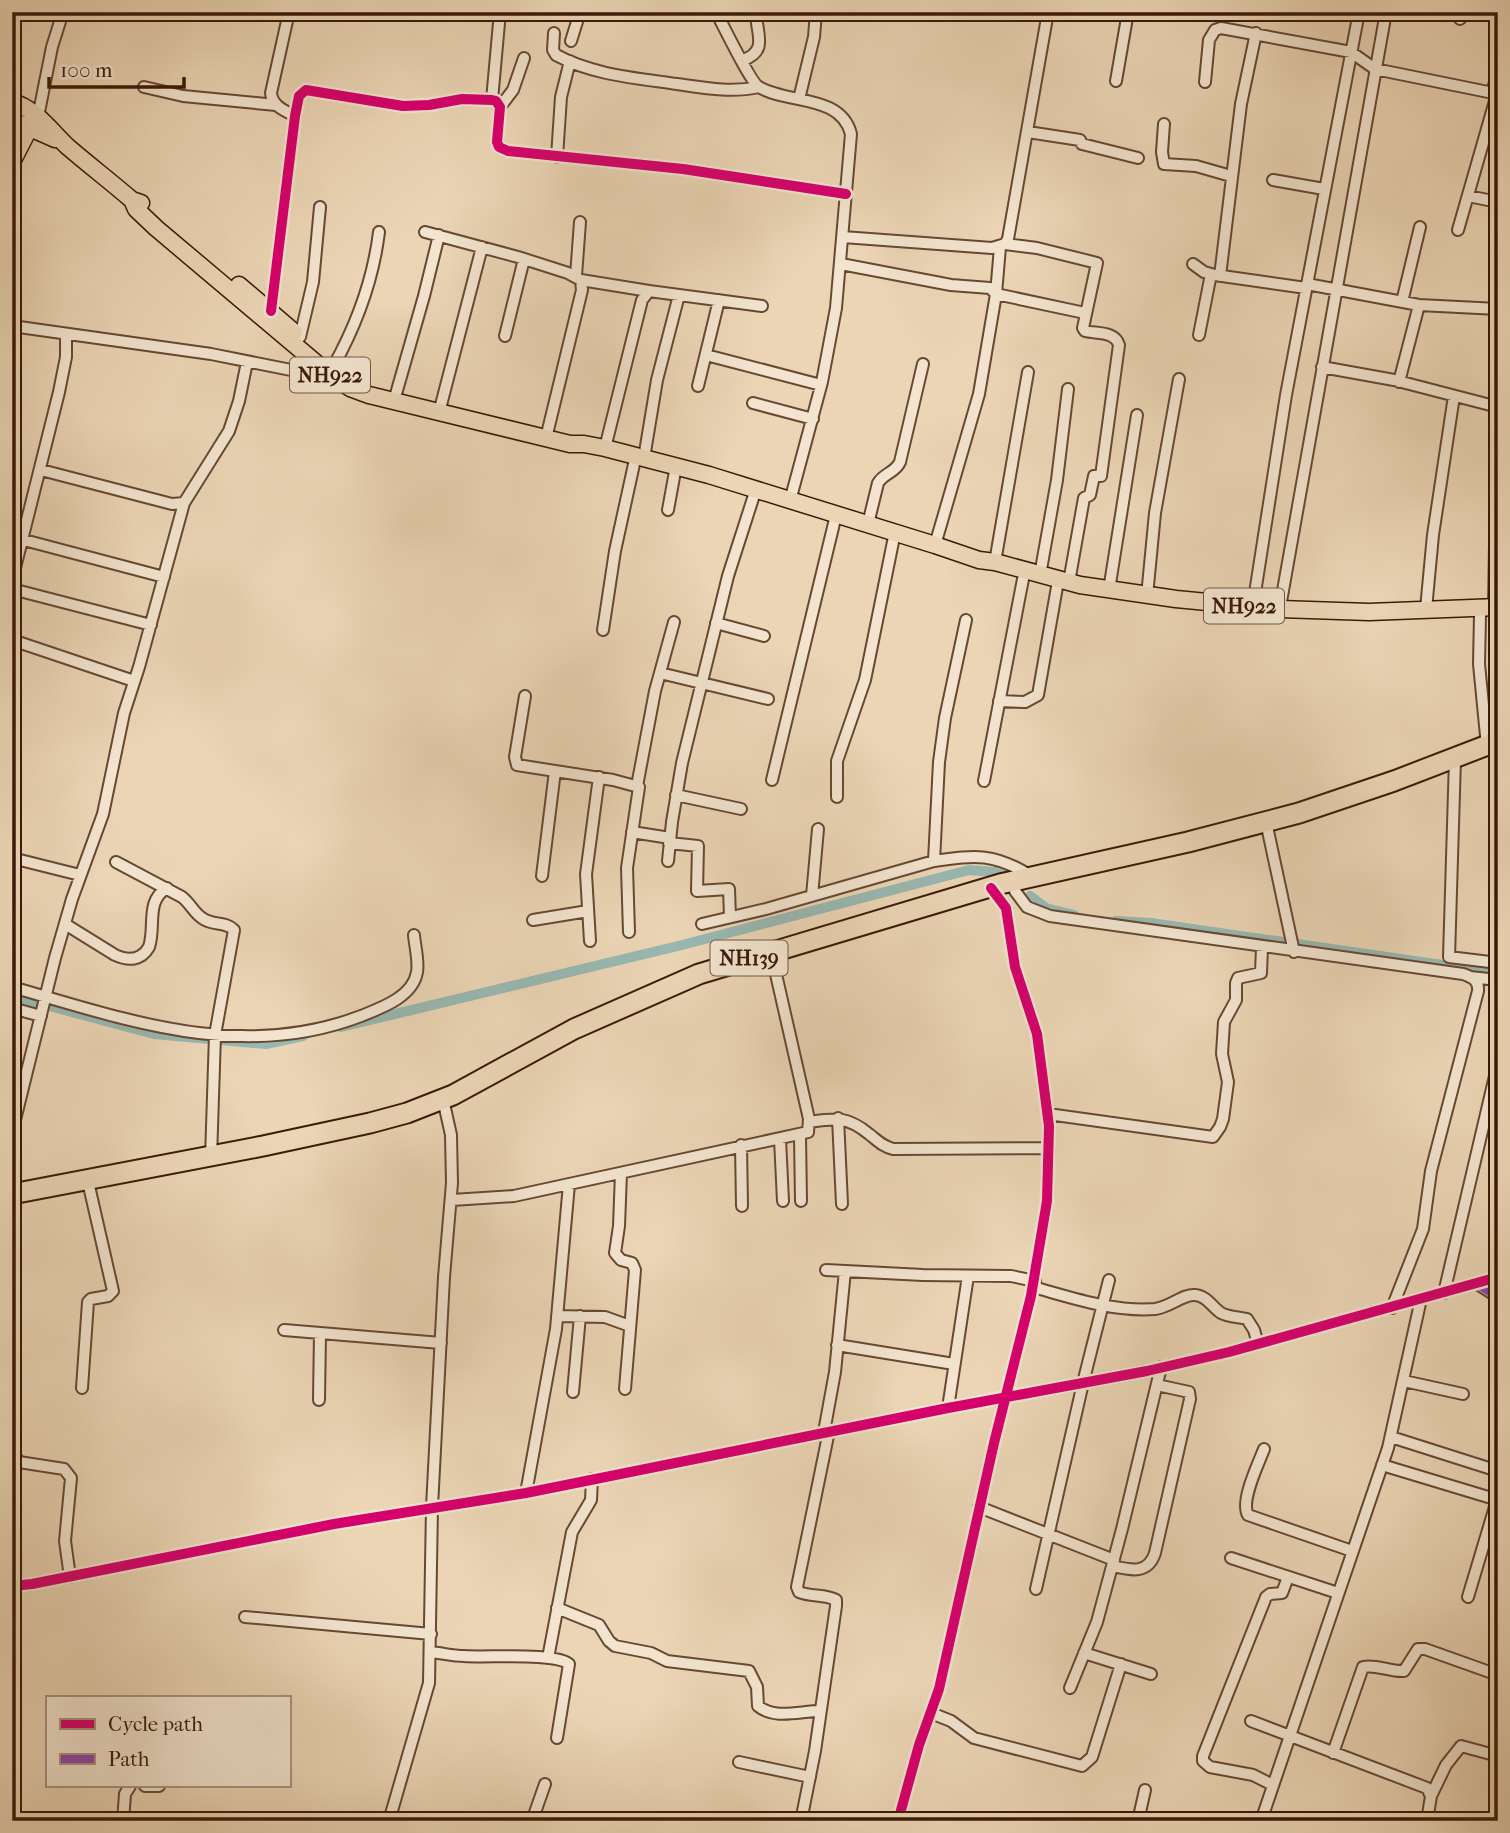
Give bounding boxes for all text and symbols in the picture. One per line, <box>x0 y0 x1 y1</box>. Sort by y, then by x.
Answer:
scale bar <box>49 46 184 90</box>
text: 100 m <box>60 58 113 82</box>
road number: NH922 <box>290 358 370 392</box>
road number: NH922 <box>1204 588 1284 624</box>
road number: NH139 <box>710 940 788 976</box>
legend <box>46 1696 290 1787</box>
text: Cycle path <box>108 1712 203 1736</box>
text: Path <box>108 1747 150 1771</box>

